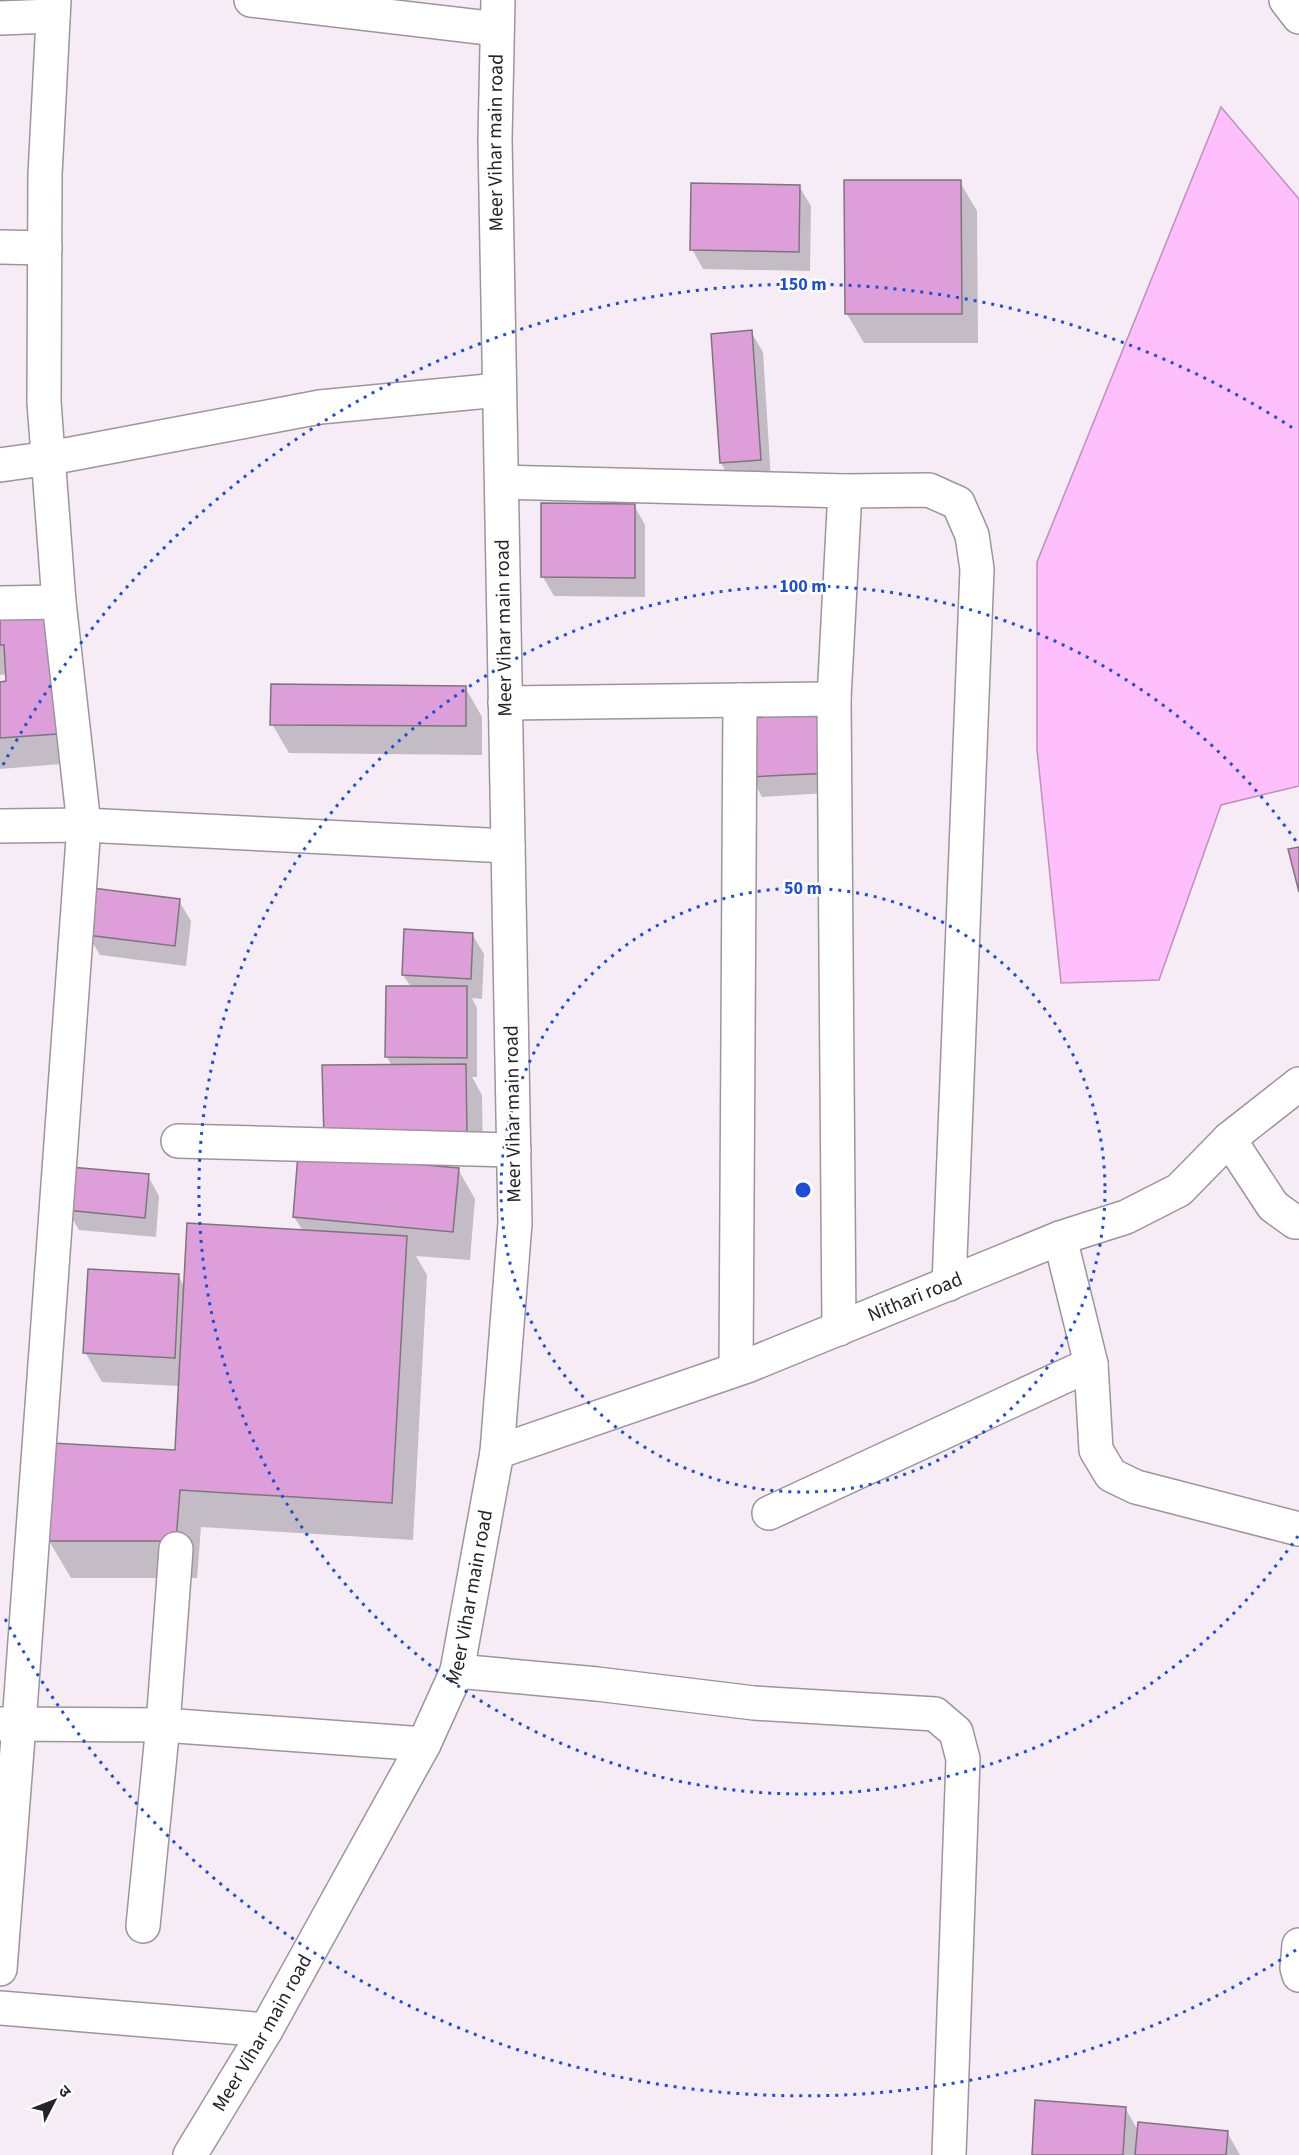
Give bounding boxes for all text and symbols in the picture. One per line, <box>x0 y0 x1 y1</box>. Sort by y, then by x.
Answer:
street label: Meer Vihar main road <box>481 54 511 232</box>
text: 150 m <box>779 272 827 297</box>
street label: Meer Vihar main road <box>488 539 520 717</box>
text: 100 m <box>779 574 827 599</box>
text: 50 m <box>784 876 822 901</box>
street label: Meer Vihar main road <box>497 1025 529 1203</box>
centre of rings <box>793 1180 813 1200</box>
street label: Nithari road <box>864 1265 967 1329</box>
street label: Meer Vihar main road <box>438 1507 500 1689</box>
street label: Meer Vihar main road <box>206 1949 319 2117</box>
north arrow <box>24 2071 84 2131</box>
text: उ <box>53 2081 76 2103</box>

